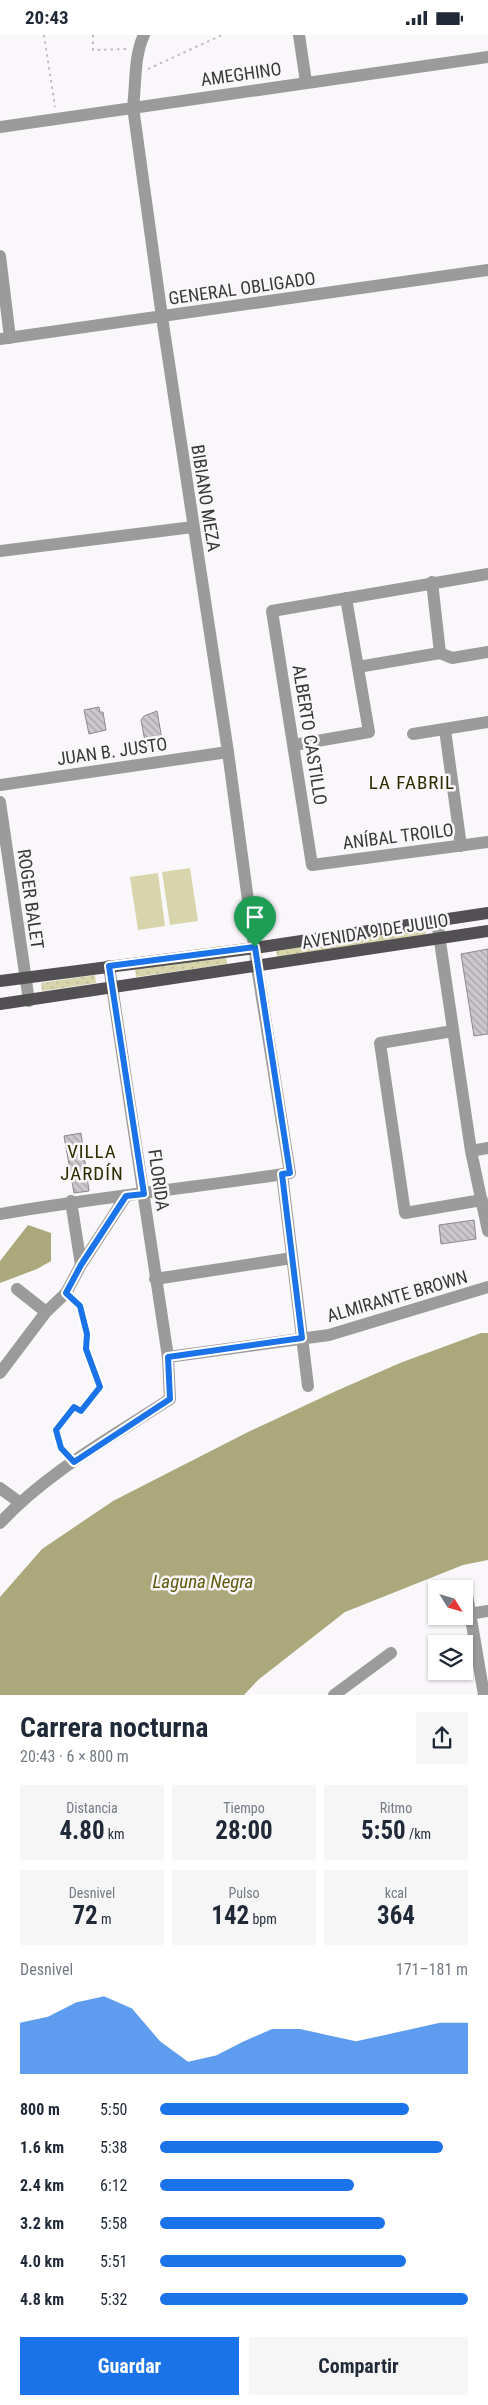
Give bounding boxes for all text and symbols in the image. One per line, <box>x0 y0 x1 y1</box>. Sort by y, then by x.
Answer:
text: 20:43 <box>25 6 69 29</box>
street label: AMEGHINO <box>199 58 283 90</box>
street label: GENERAL OBLIGADO <box>167 267 317 309</box>
street label: BIBIANO MEZA <box>187 443 225 553</box>
street label: ALBERTO CASTILLO <box>289 663 331 807</box>
street label: JUAN B. JUSTO <box>56 733 168 769</box>
district label: LA FABRIL <box>369 771 455 794</box>
street label: ANÍBAL TROILO <box>341 819 455 853</box>
street label: ROGER BALET <box>14 848 48 950</box>
pin <box>234 896 276 947</box>
icon: arrive <box>241 903 269 931</box>
street label: AVENIDA 9 DE JULIO <box>300 909 450 953</box>
district label: VILLA JARDÍN <box>60 1140 124 1185</box>
street label: FLORIDA <box>144 1148 174 1213</box>
street label: ALMIRANTE BROWN <box>324 1266 470 1326</box>
water label: Laguna Negra <box>153 1570 253 1593</box>
north arrow <box>428 1580 472 1625</box>
map controls <box>428 1580 473 1680</box>
button: layers <box>428 1635 473 1680</box>
text: Carrera nocturna <box>20 1711 209 1744</box>
button: share <box>416 1712 468 1764</box>
text: 20:43 · 6 × 800 m <box>20 1747 129 1766</box>
text: Distancia <box>66 1800 118 1816</box>
text: Tiempo <box>223 1800 265 1816</box>
text: Ritmo <box>380 1800 412 1816</box>
text: 4.80 <box>59 1816 105 1845</box>
text: 28:00 <box>215 1816 273 1845</box>
text: 5:50 <box>361 1816 406 1845</box>
text: km <box>105 1826 125 1842</box>
text: /km <box>406 1826 431 1842</box>
text: Desnivel <box>69 1885 115 1901</box>
text: Pulso <box>228 1885 260 1901</box>
text: kcal <box>385 1885 407 1901</box>
text: 72 <box>72 1901 98 1930</box>
text: 142 <box>211 1901 249 1930</box>
text: 364 <box>377 1901 415 1930</box>
text: m <box>98 1911 112 1927</box>
text: bpm <box>249 1911 277 1927</box>
text: Desnivel <box>20 1960 73 1979</box>
text: 171–181 m <box>396 1960 468 1979</box>
text: 800 m <box>20 2100 60 2119</box>
text: 5:50 <box>100 2100 127 2119</box>
text: 1.6 km <box>20 2138 64 2157</box>
text: 5:38 <box>100 2138 127 2157</box>
text: 2.4 km <box>20 2176 64 2195</box>
text: 6:12 <box>100 2176 127 2195</box>
text: 3.2 km <box>20 2214 64 2233</box>
text: 5:58 <box>100 2214 127 2233</box>
text: 4.0 km <box>20 2252 64 2271</box>
text: 5:51 <box>100 2252 127 2271</box>
text: 4.8 km <box>20 2290 64 2309</box>
text: 5:32 <box>100 2290 127 2309</box>
button: Guardar <box>20 2337 239 2395</box>
button: Compartir <box>249 2337 468 2395</box>

